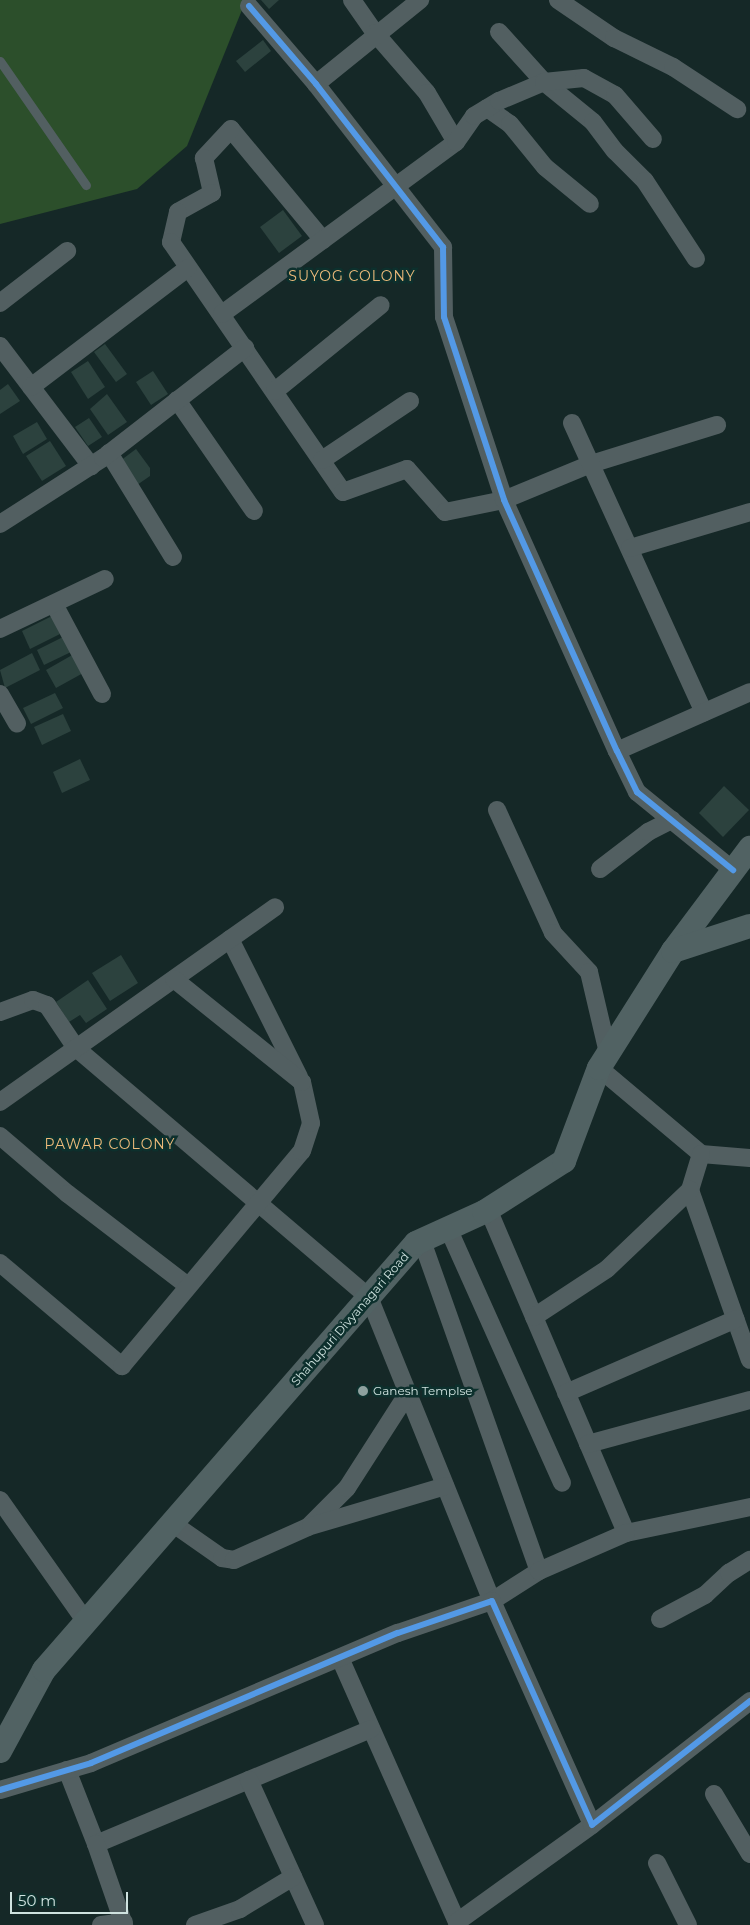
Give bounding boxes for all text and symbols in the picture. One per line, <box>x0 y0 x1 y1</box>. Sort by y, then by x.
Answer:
district label: SUYOG COLONY <box>287 268 417 284</box>
district label: PAWAR COLONY <box>43 1136 177 1152</box>
street label: Shahupuri Divyanagari Road <box>288 1249 412 1389</box>
place label: Ganesh Templse <box>373 1384 473 1398</box>
marker: Ganesh Templse <box>357 1385 369 1397</box>
scale bar <box>12 1882 130 1914</box>
text: 50 m <box>18 1891 56 1910</box>

